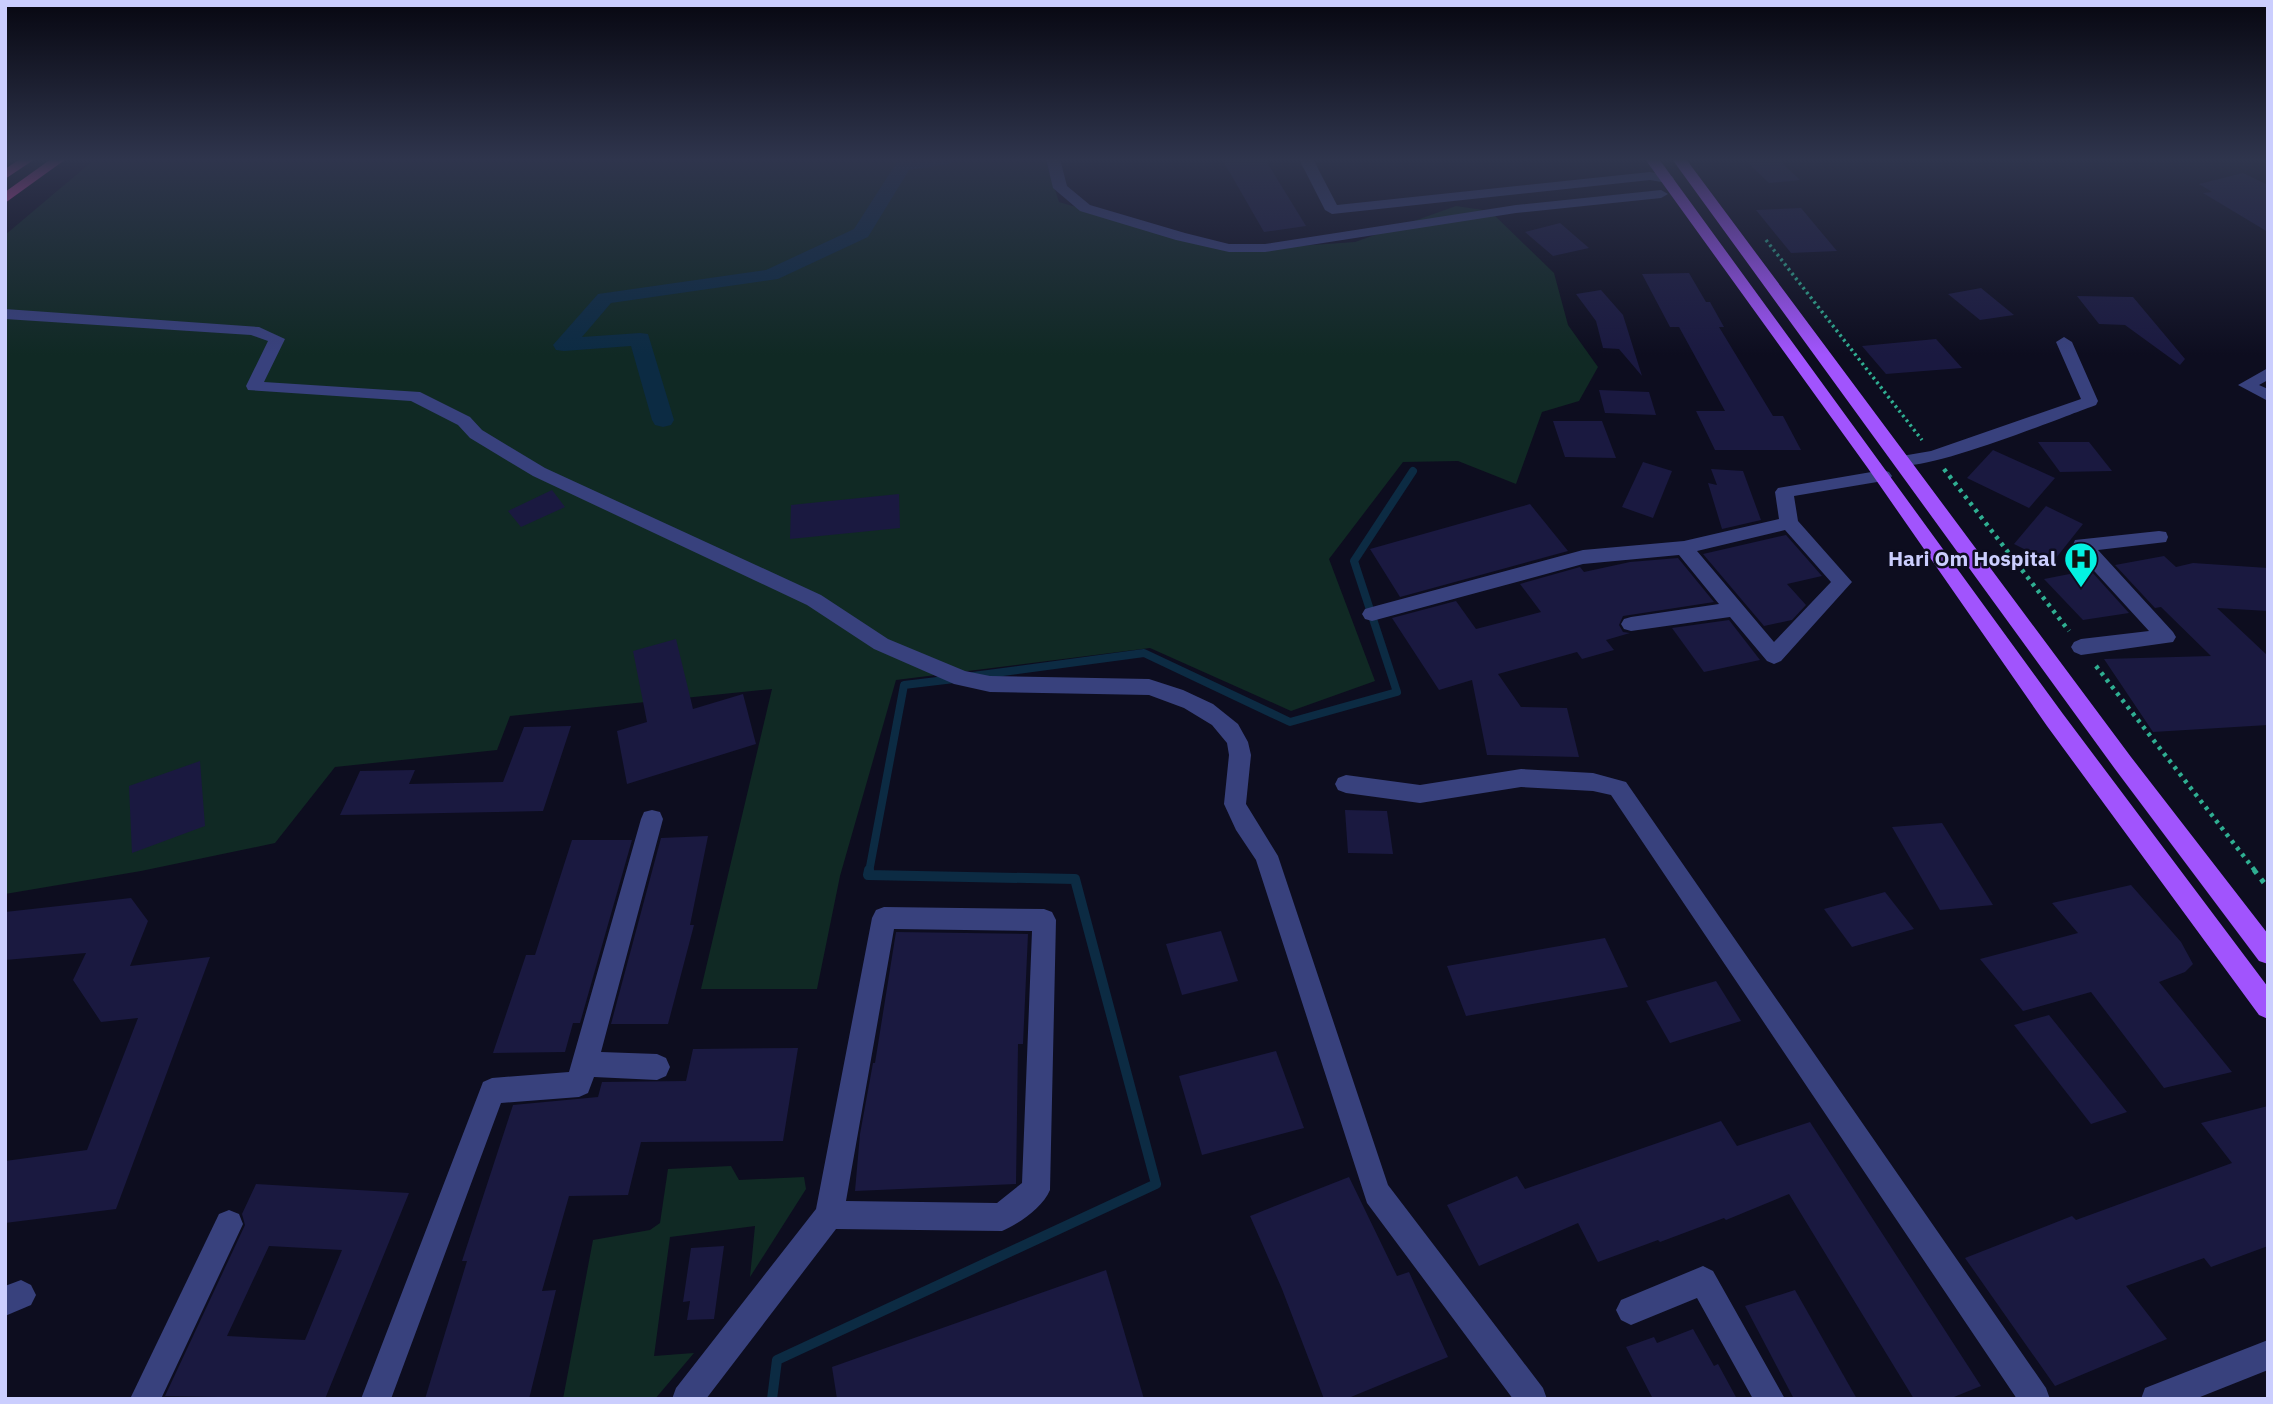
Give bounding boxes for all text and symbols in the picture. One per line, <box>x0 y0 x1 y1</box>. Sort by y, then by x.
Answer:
hospital icon: Hari Om Hospital <box>2062 540 2100 589</box>
place label: Hari Om Hospital <box>1888 544 2056 572</box>

